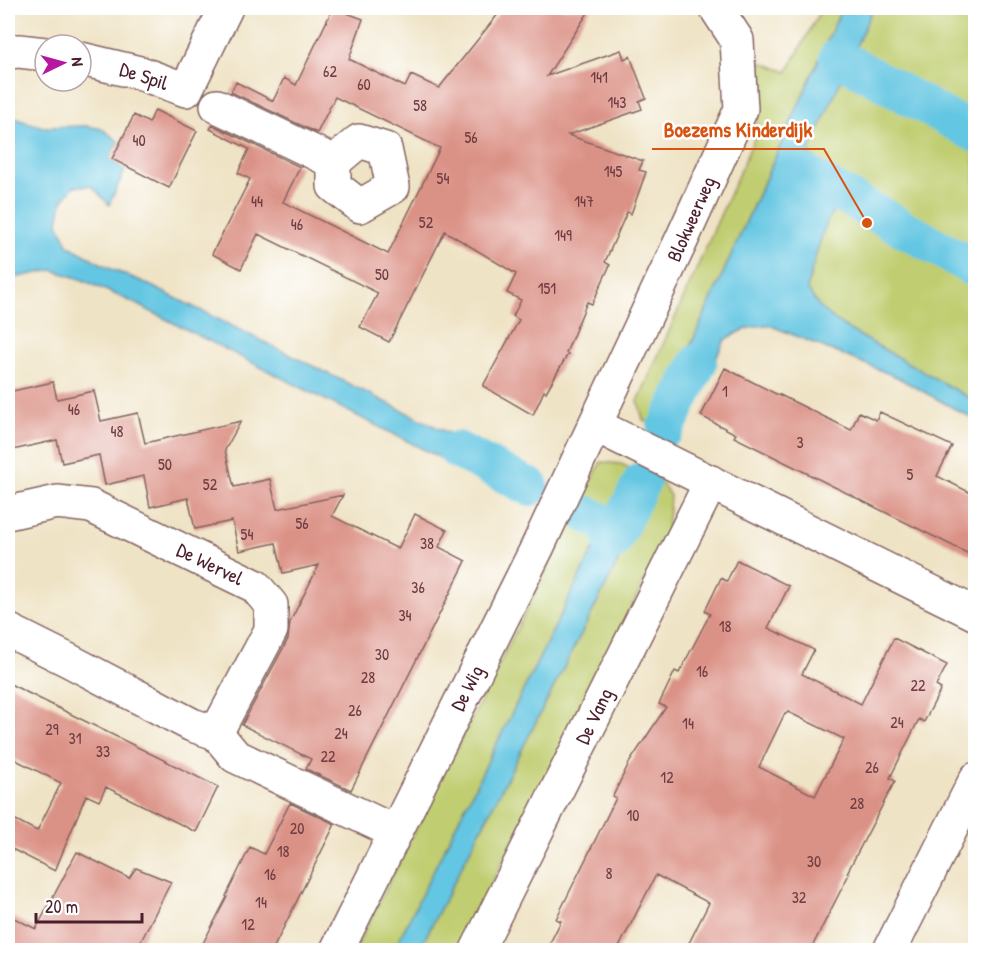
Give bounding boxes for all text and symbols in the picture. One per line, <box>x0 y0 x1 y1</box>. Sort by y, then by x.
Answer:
north arrow <box>33 33 93 93</box>
street label: De Spil <box>116 55 173 96</box>
text: N <box>67 56 89 67</box>
house number: 62 <box>323 60 337 82</box>
house number: 141 <box>590 66 608 88</box>
house number: 60 <box>357 73 371 95</box>
house number: 143 <box>608 91 626 113</box>
house number: 58 <box>413 94 427 116</box>
callout: Boezems Kinderdijk <box>652 110 824 149</box>
text: Boezems Kinderdijk <box>664 115 812 144</box>
house number: 56 <box>464 126 478 148</box>
house number: 40 <box>132 129 146 151</box>
house number: 145 <box>604 160 623 182</box>
house number: 54 <box>437 167 449 189</box>
street label: Blokweerweg <box>660 172 721 266</box>
house number: 44 <box>251 190 263 212</box>
house number: 147 <box>574 190 594 212</box>
house number: 52 <box>419 211 434 233</box>
house number: 46 <box>291 213 303 235</box>
house number: 149 <box>554 224 572 246</box>
house number: 50 <box>375 263 389 285</box>
house number: 151 <box>538 277 556 299</box>
house number: 1 <box>722 380 728 402</box>
house number: 46 <box>68 398 80 420</box>
house number: 48 <box>111 420 124 442</box>
house number: 3 <box>796 431 804 453</box>
house number: 50 <box>158 453 172 475</box>
house number: 5 <box>907 463 914 485</box>
house number: 52 <box>203 473 218 495</box>
house number: 56 <box>295 512 309 534</box>
house number: 54 <box>241 523 253 545</box>
house number: 38 <box>420 532 434 554</box>
street label: De Wervel <box>172 536 249 592</box>
house number: 36 <box>411 576 425 598</box>
house number: 34 <box>398 604 412 626</box>
house number: 18 <box>719 615 731 637</box>
house number: 30 <box>375 643 389 665</box>
street label: De Wig <box>444 660 489 715</box>
house number: 16 <box>696 660 708 682</box>
house number: 28 <box>361 666 375 688</box>
house number: 22 <box>911 674 926 696</box>
street label: De Vang <box>568 683 619 748</box>
house number: 26 <box>348 699 362 721</box>
house number: 24 <box>890 711 904 733</box>
house number: 14 <box>682 712 694 734</box>
house number: 29 <box>45 718 59 740</box>
house number: 24 <box>334 722 348 744</box>
house number: 31 <box>69 727 82 749</box>
house number: 33 <box>96 740 110 762</box>
house number: 22 <box>321 745 336 767</box>
house number: 26 <box>865 756 879 778</box>
house number: 12 <box>660 766 674 788</box>
house number: 28 <box>850 792 864 814</box>
house number: 10 <box>627 804 639 826</box>
house number: 20 <box>290 817 304 839</box>
house number: 18 <box>277 840 289 862</box>
house number: 30 <box>807 850 821 872</box>
house number: 8 <box>606 862 613 884</box>
house number: 16 <box>264 863 276 885</box>
scale bar <box>36 886 142 924</box>
house number: 32 <box>792 886 807 908</box>
house number: 14 <box>255 891 267 913</box>
text: 20 m <box>45 894 78 919</box>
house number: 12 <box>241 913 255 935</box>

